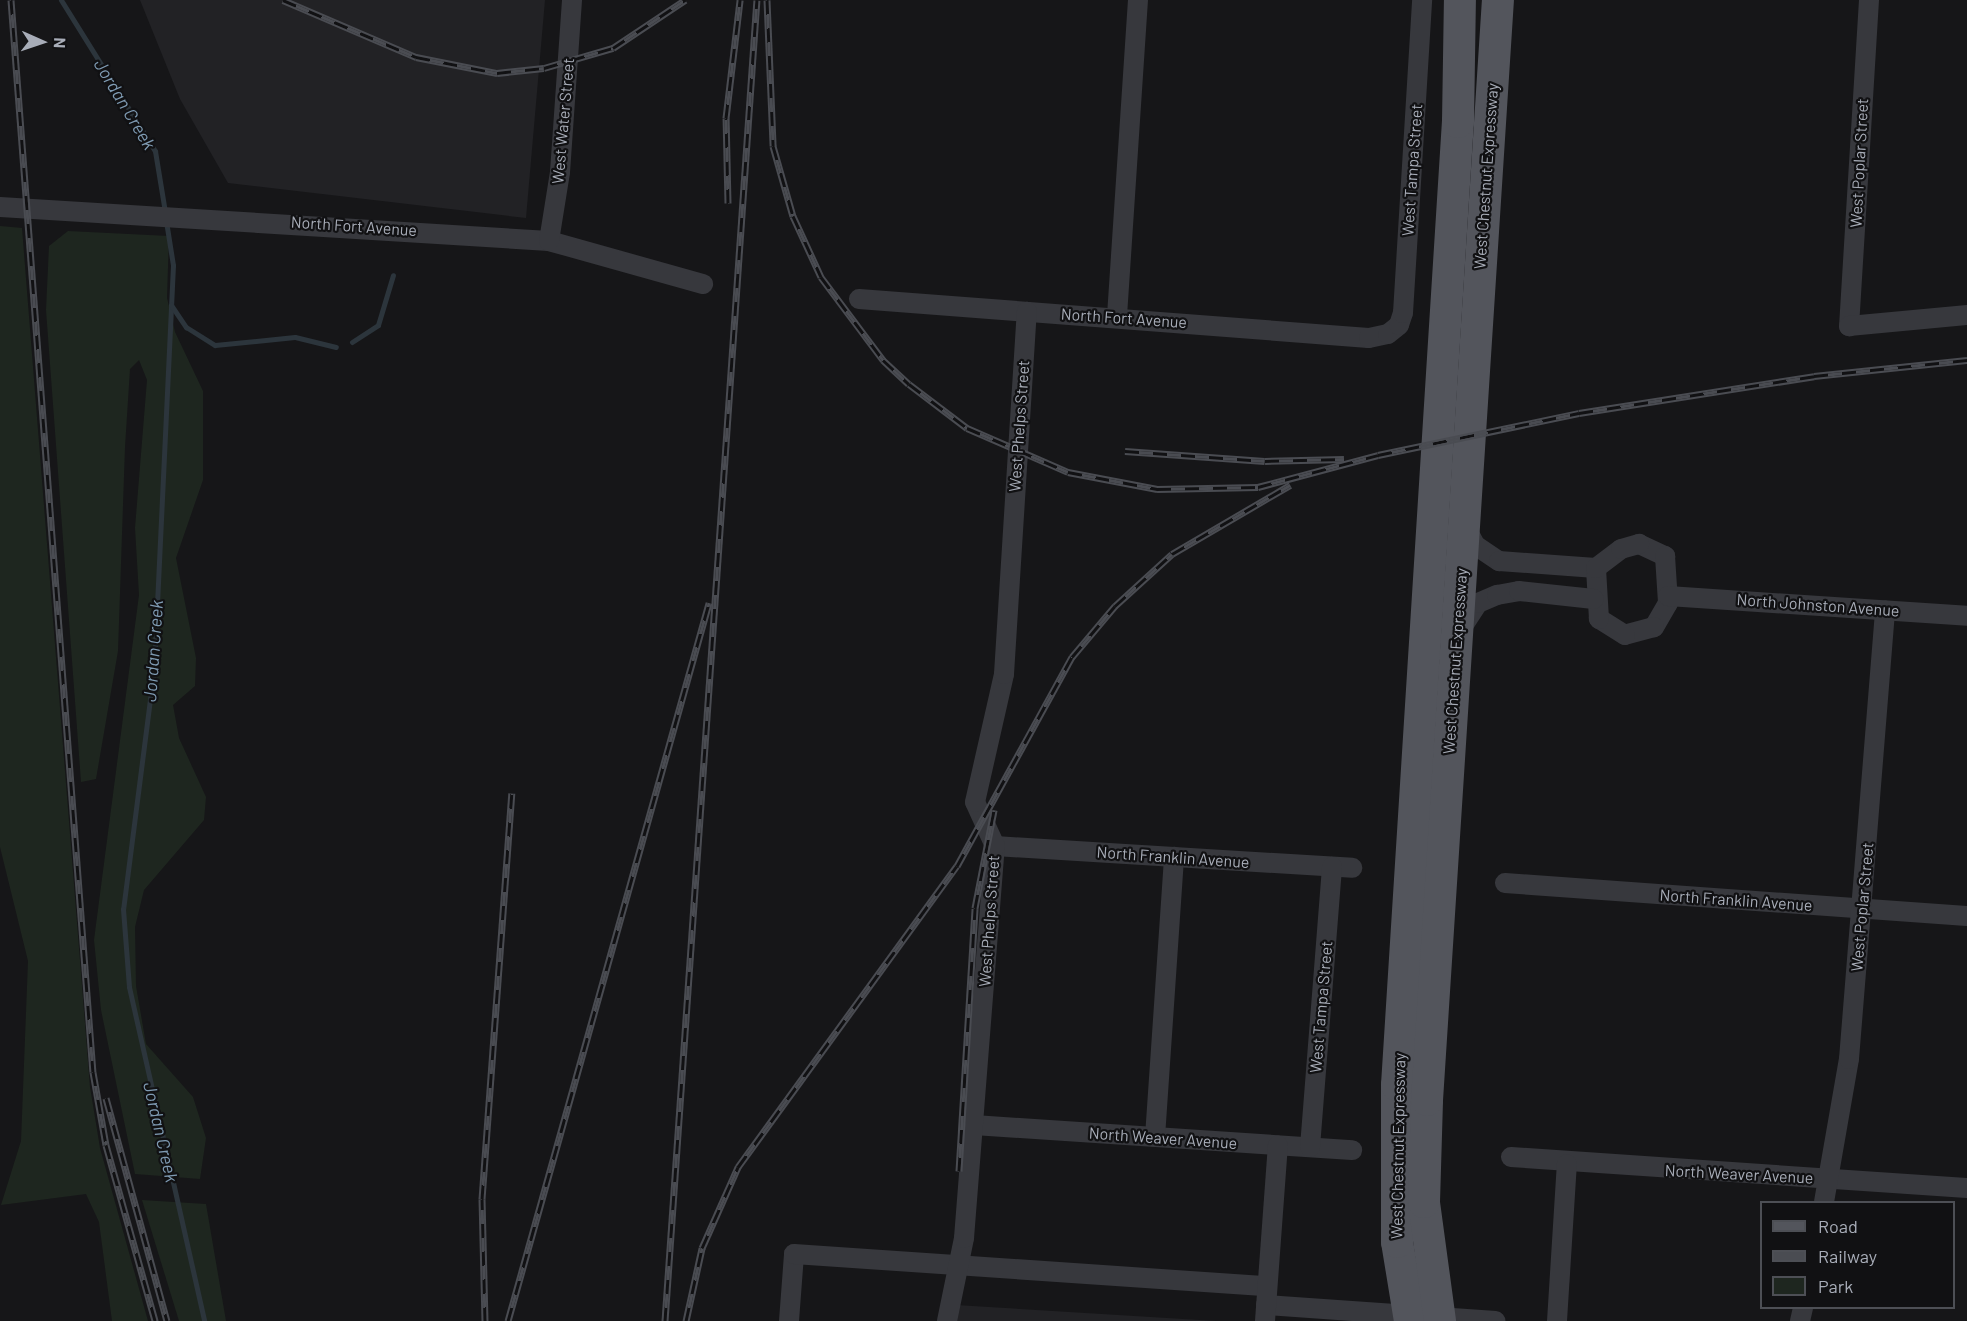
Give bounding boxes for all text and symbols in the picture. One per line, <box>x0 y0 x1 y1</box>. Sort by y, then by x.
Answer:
north arrow <box>12 12 72 72</box>
text: N <box>51 37 70 49</box>
water label: Jordan Creek <box>89 55 161 153</box>
street label: West Water Street <box>548 57 578 185</box>
street label: West Chestnut Expressway <box>1470 82 1502 270</box>
street label: West Poplar Street <box>1846 98 1872 228</box>
street label: West Tampa Street <box>1398 103 1426 237</box>
street label: North Fort Avenue <box>290 212 418 240</box>
street label: North Fort Avenue <box>1060 304 1188 332</box>
street label: West Phelps Street <box>1005 360 1033 492</box>
street label: West Chestnut Expressway <box>1439 567 1471 755</box>
street label: North Johnston Avenue <box>1736 590 1900 620</box>
water label: Jordan Creek <box>139 599 167 703</box>
street label: North Franklin Avenue <box>1096 842 1250 872</box>
street label: West Poplar Street <box>1847 842 1877 972</box>
street label: West Phelps Street <box>975 855 1003 987</box>
street label: North Franklin Avenue <box>1659 885 1813 915</box>
street label: West Tampa Street <box>1306 940 1336 1074</box>
street label: West Chestnut Expressway <box>1387 1053 1409 1239</box>
water label: Jordan Creek <box>139 1080 183 1184</box>
street label: North Weaver Avenue <box>1088 1123 1238 1153</box>
street label: North Weaver Avenue <box>1664 1161 1814 1187</box>
legend <box>1760 1201 1955 1309</box>
text: Road <box>1818 1215 1858 1237</box>
text: Railway <box>1818 1245 1877 1267</box>
text: Park <box>1818 1275 1853 1297</box>

